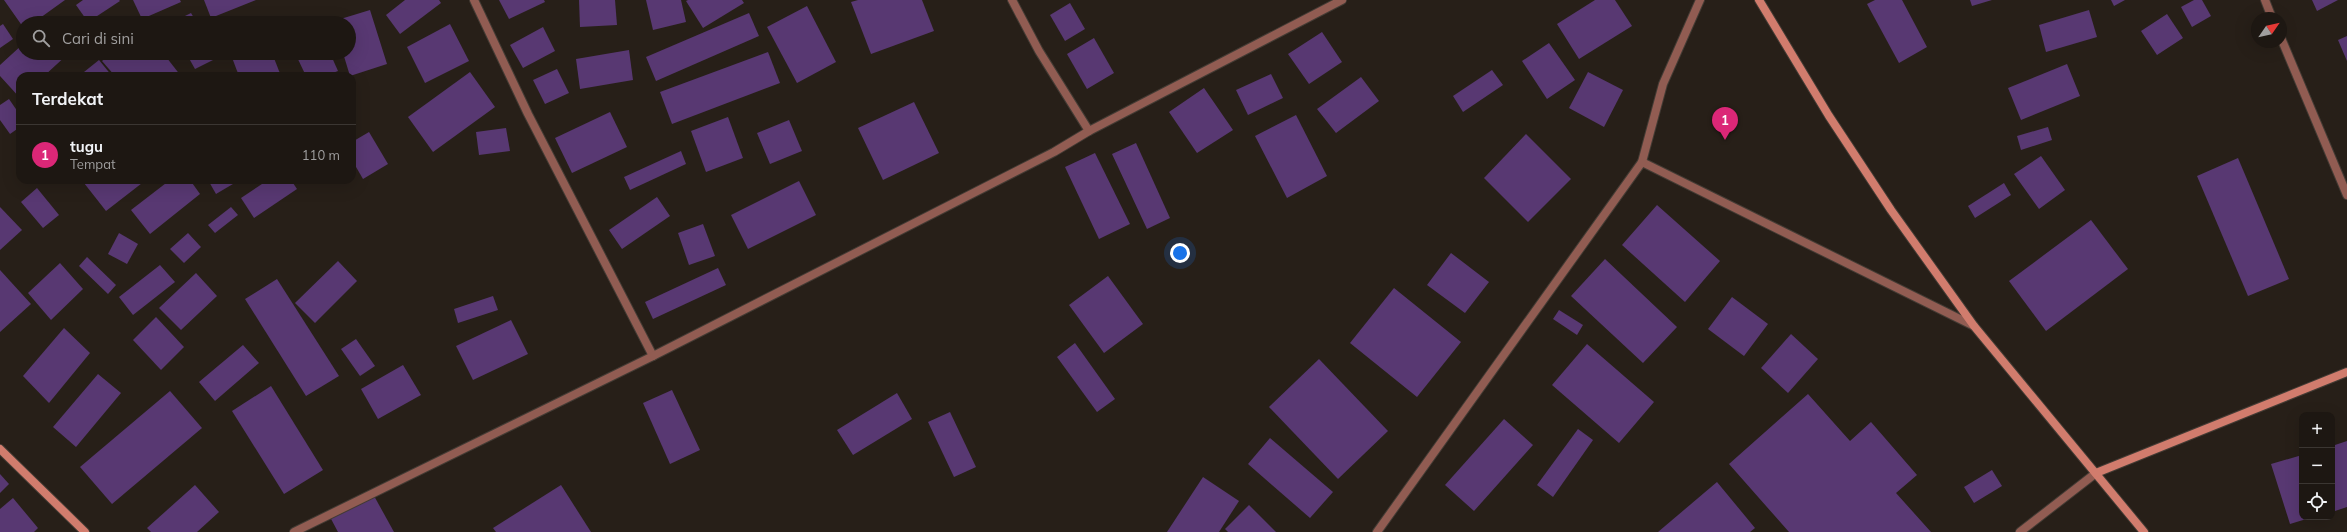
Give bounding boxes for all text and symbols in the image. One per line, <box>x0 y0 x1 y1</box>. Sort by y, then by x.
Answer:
north arrow <box>2251 12 2287 48</box>
search box <box>16 16 356 60</box>
icon: search <box>30 27 52 49</box>
text: Cari di sini <box>62 29 134 48</box>
text: Terdekat <box>32 88 103 109</box>
pin: 1 <box>1712 107 1738 140</box>
text: tugu <box>70 137 103 156</box>
text: 1 <box>41 147 49 163</box>
text: 110 m <box>302 147 340 163</box>
text: Tempat <box>70 156 116 172</box>
your location <box>1170 243 1190 263</box>
map controls <box>2299 412 2335 520</box>
button: + <box>2299 412 2335 448</box>
button: − <box>2299 448 2335 484</box>
button: locate <box>2299 484 2335 520</box>

